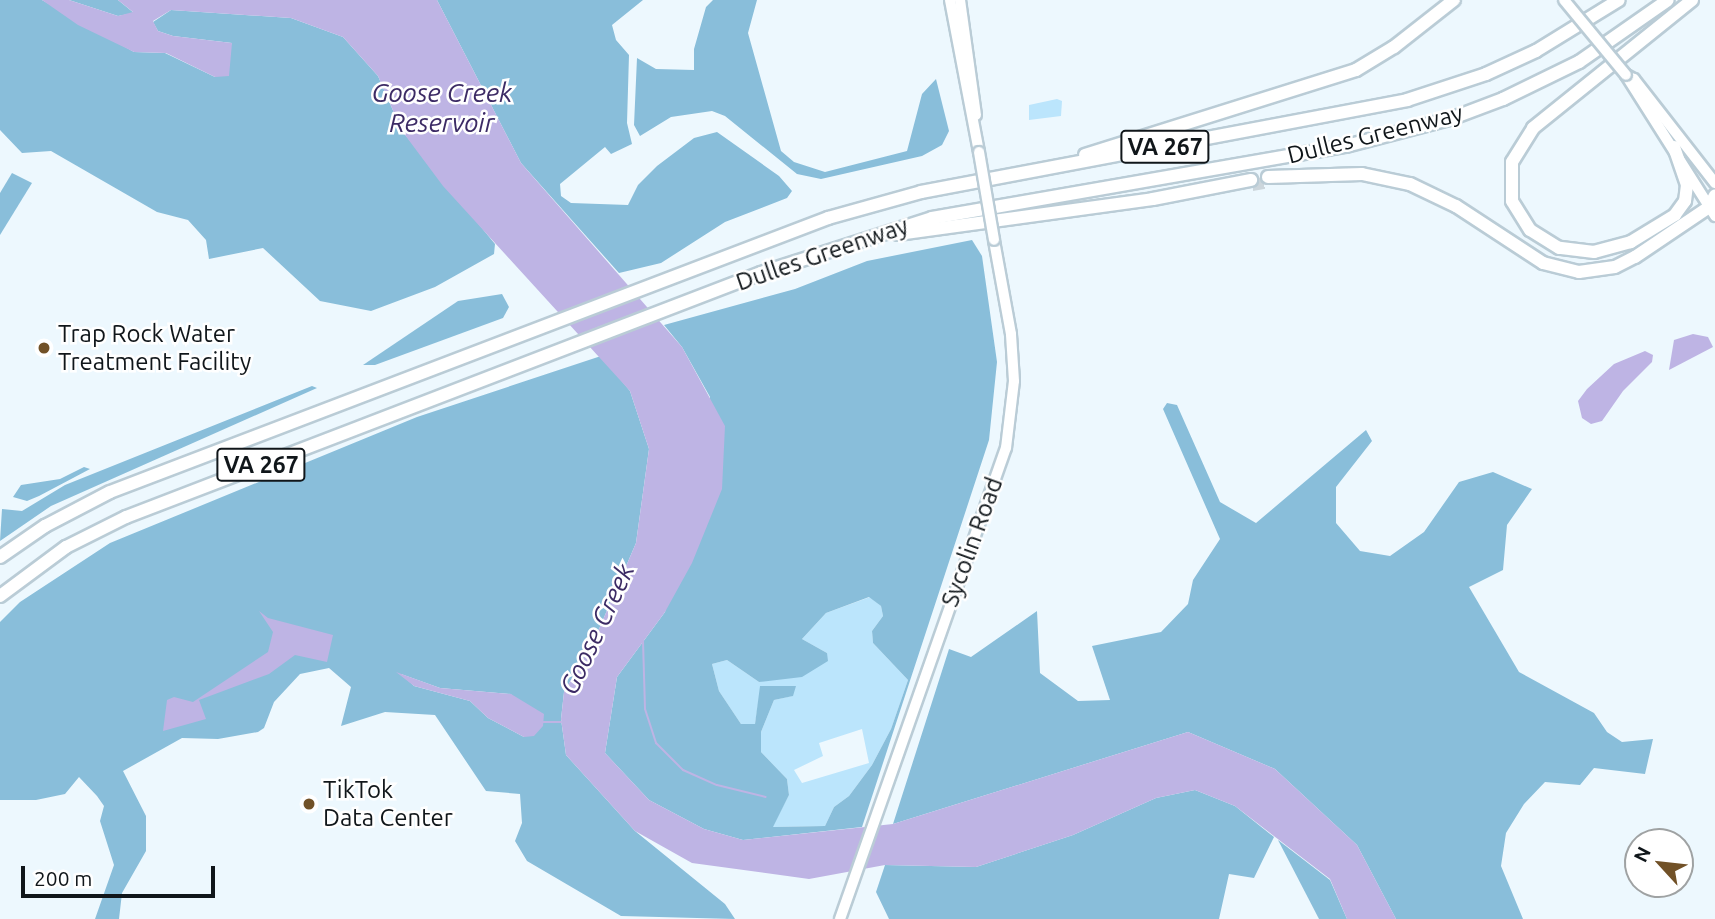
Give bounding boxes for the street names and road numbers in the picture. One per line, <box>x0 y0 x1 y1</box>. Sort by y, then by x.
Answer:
street label: Dulles Greenway <box>1284 98 1466 170</box>
road number: VA 267 <box>1120 128 1210 166</box>
street label: Dulles Greenway <box>732 211 912 297</box>
road number: VA 267 <box>216 446 306 485</box>
street label: Sycolin Road <box>935 473 1009 611</box>

